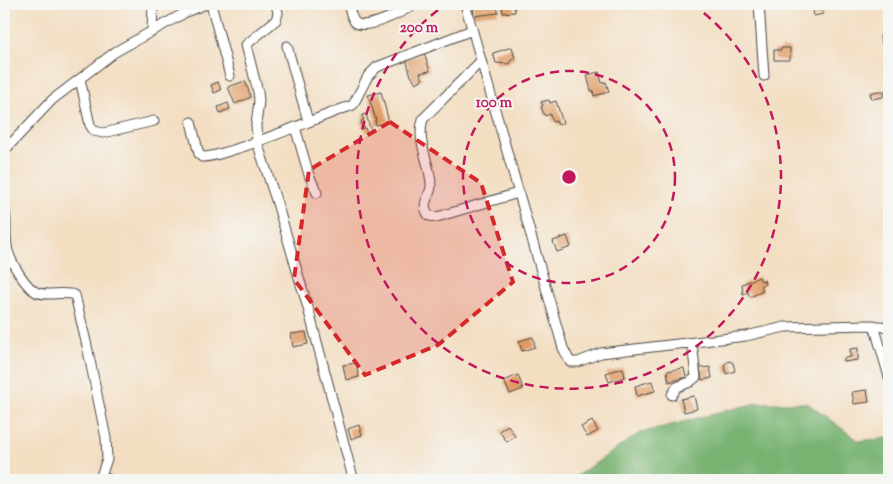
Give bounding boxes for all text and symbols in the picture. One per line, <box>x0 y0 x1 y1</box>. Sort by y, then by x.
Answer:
text: 200 m <box>400 18 439 39</box>
text: 100 m <box>476 93 513 114</box>
centre of rings <box>560 168 578 186</box>

